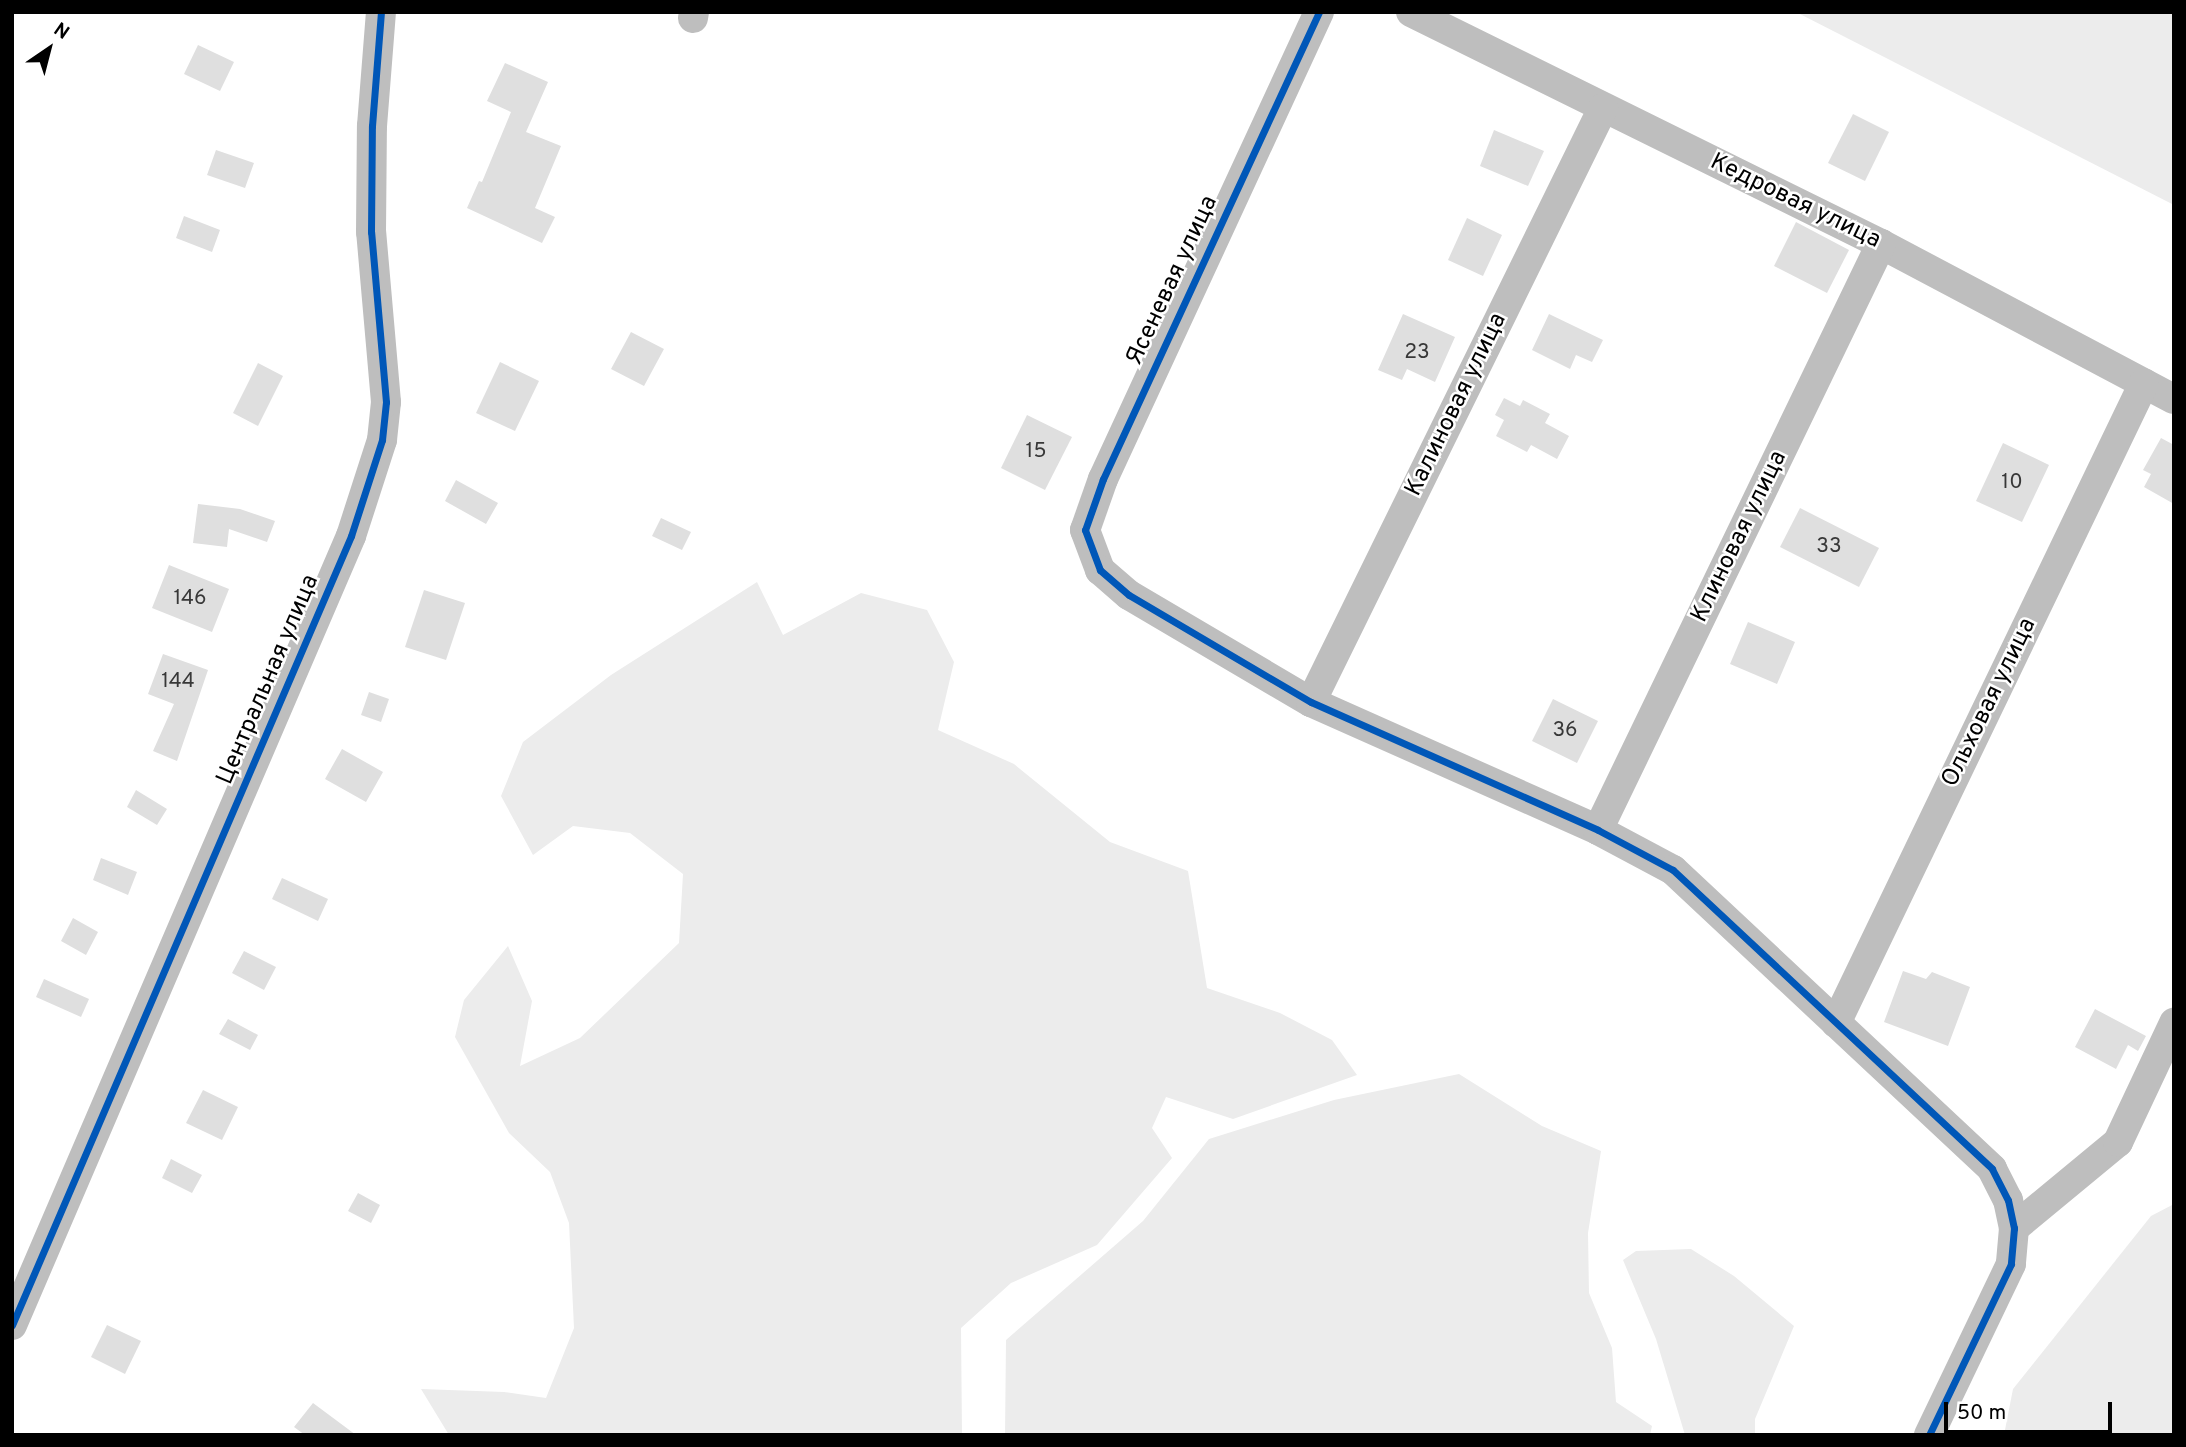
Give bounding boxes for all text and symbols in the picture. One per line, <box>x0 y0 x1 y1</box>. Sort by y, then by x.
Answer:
north arrow <box>14 14 84 84</box>
text: N <box>49 18 74 46</box>
street label: Кедровая улица <box>1705 148 1885 256</box>
street label: Ясеневая улица <box>1121 192 1225 370</box>
street label: Калиновая улица <box>1400 309 1514 501</box>
house number: 23 <box>1404 340 1430 366</box>
house number: 15 <box>1026 439 1046 465</box>
street label: Клиновая улица <box>1686 447 1794 627</box>
house number: 10 <box>2001 470 2023 496</box>
house number: 33 <box>1816 534 1842 560</box>
street label: Центральная улица <box>212 571 326 789</box>
house number: 146 <box>174 586 206 612</box>
street label: Ольховая улица <box>1937 614 2043 792</box>
house number: 144 <box>161 669 195 695</box>
house number: 36 <box>1552 718 1578 744</box>
scale bar <box>1948 1388 2116 1432</box>
text: 50 m <box>1957 1400 2006 1427</box>

